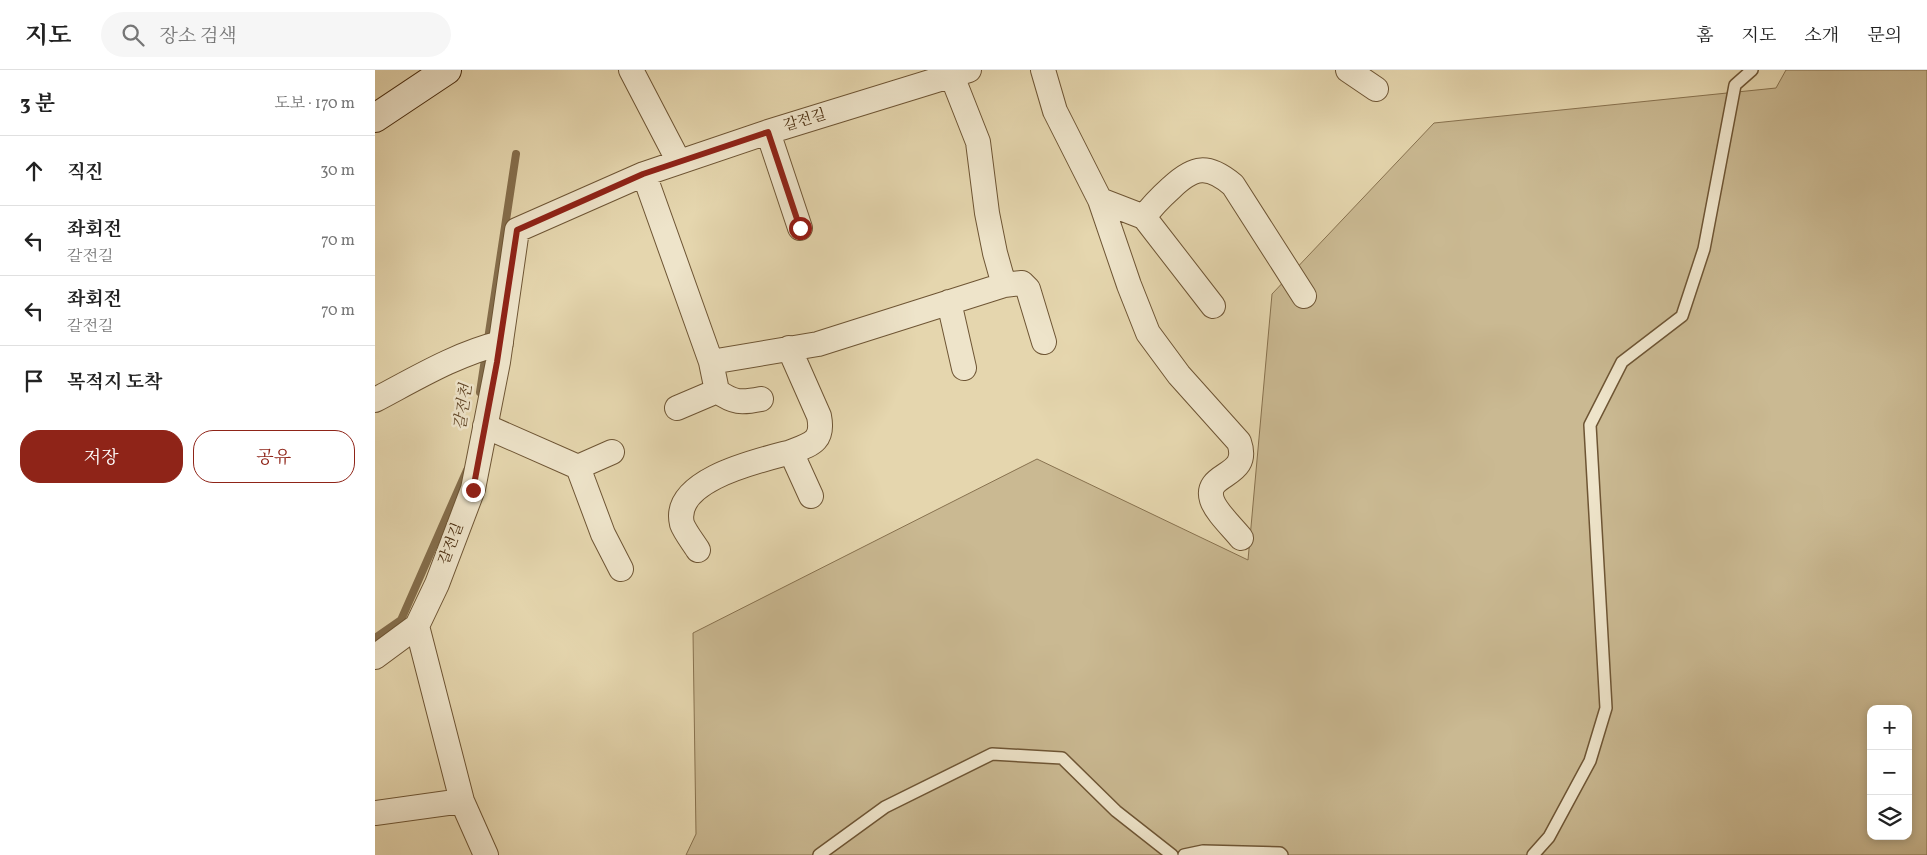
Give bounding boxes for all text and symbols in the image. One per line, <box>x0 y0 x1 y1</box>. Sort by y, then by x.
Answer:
search box <box>101 12 451 57</box>
text: 지도 <box>25 20 71 54</box>
icon: search <box>119 21 147 49</box>
text: 장소 검색 <box>159 24 237 50</box>
text: 홈 <box>1696 24 1714 49</box>
text: 지도 <box>1742 24 1776 49</box>
text: 소개 <box>1804 24 1839 49</box>
text: 문의 <box>1867 24 1902 49</box>
text: 3 분 <box>20 90 55 119</box>
text: 도보 · 170 m <box>274 93 355 115</box>
street label: 갈전길 <box>781 105 829 137</box>
icon: ahead <box>20 157 48 185</box>
text: 직진 <box>67 160 104 186</box>
text: 30 m <box>320 160 355 182</box>
text: 좌회전 <box>67 217 122 243</box>
route start <box>789 217 812 240</box>
icon: left <box>20 227 48 255</box>
text: 70 m <box>321 230 355 252</box>
text: 갈전길 <box>67 246 113 268</box>
text: 좌회전 <box>67 287 122 313</box>
icon: left <box>20 297 48 325</box>
text: 70 m <box>321 300 355 322</box>
text: 갈전길 <box>67 316 113 338</box>
icon: arrive <box>20 367 48 395</box>
text: 목적지 도착 <box>67 370 163 396</box>
water label: 갈전천 <box>450 381 478 431</box>
button: 저장 <box>20 430 183 483</box>
button: 공유 <box>193 430 355 483</box>
route end <box>462 479 485 502</box>
street label: 갈전길 <box>434 520 470 568</box>
map controls <box>1867 705 1912 840</box>
button: + <box>1867 705 1912 750</box>
button: − <box>1867 750 1912 795</box>
button: layers <box>1867 795 1912 840</box>

